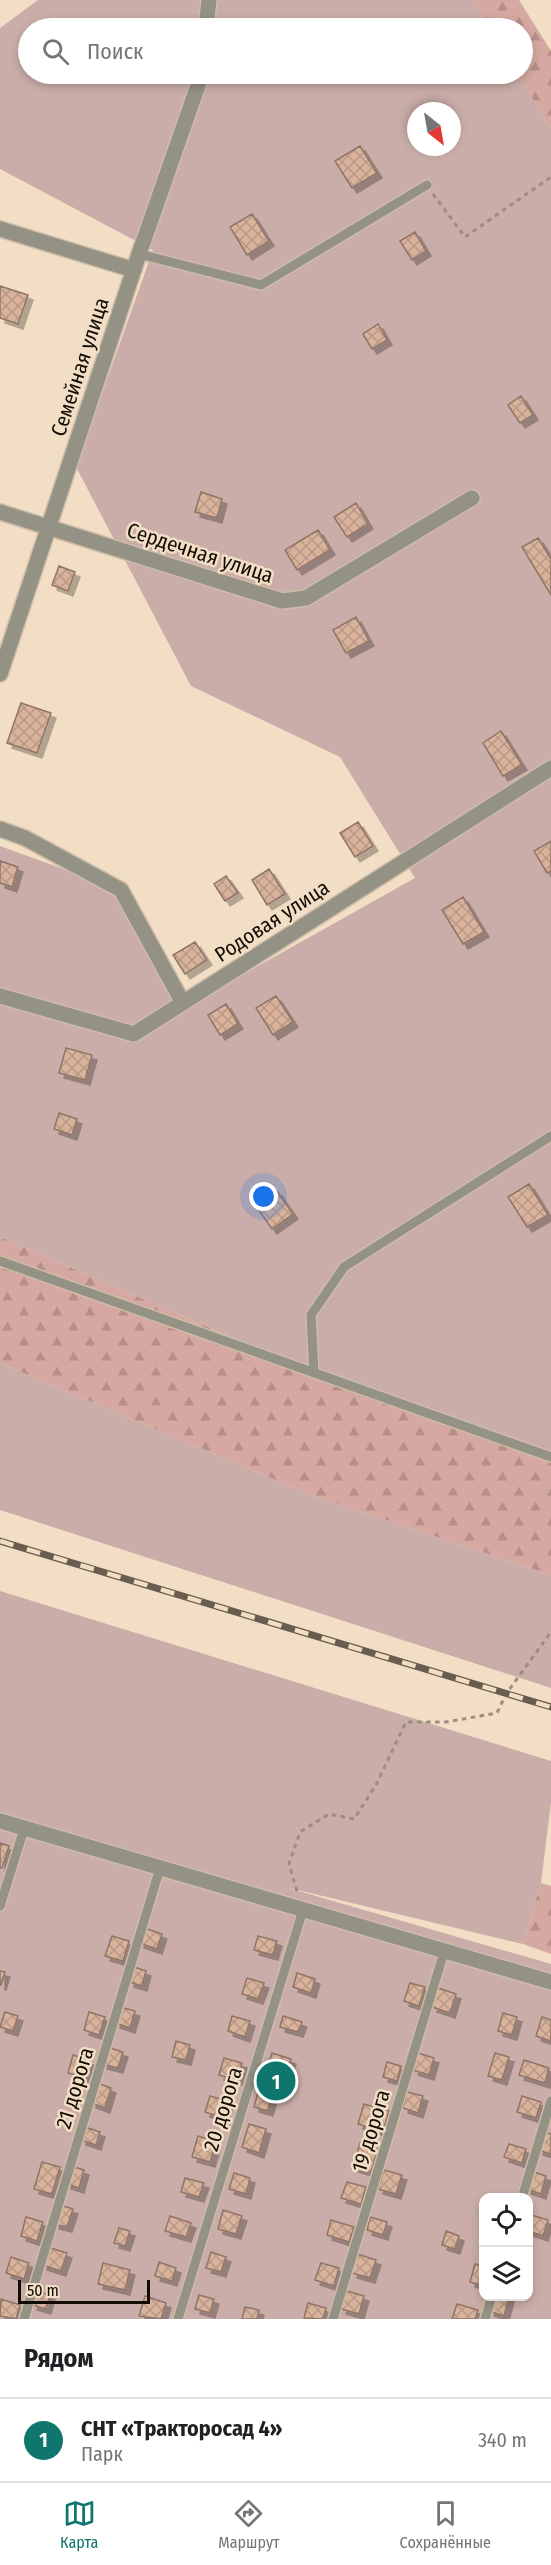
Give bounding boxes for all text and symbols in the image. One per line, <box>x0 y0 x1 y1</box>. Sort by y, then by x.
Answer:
search box <box>18 18 533 84</box>
icon: search <box>39 35 72 68</box>
text: Поиск <box>87 38 143 65</box>
north arrow <box>407 102 461 156</box>
street label: Семейная улица <box>45 294 115 440</box>
street label: Сердечная улица <box>124 517 276 589</box>
street label: Родовая улица <box>210 874 334 968</box>
your location <box>249 1182 278 1211</box>
street label: 21 дорога <box>50 2044 100 2132</box>
pin: 1 <box>256 2058 296 2104</box>
street label: 20 дорога <box>198 2064 248 2154</box>
street label: 19 дорога <box>346 2087 396 2175</box>
map controls <box>479 2193 533 2301</box>
button: locate <box>479 2193 533 2247</box>
button: layers <box>479 2247 533 2301</box>
scale bar <box>18 2277 150 2304</box>
text: 50 m <box>27 2281 59 2300</box>
text: Рядом <box>24 2343 93 2374</box>
text: СНТ «Тракторосад 4» <box>81 2415 282 2442</box>
text: 1 <box>39 2428 48 2452</box>
text: 340 m <box>478 2428 527 2452</box>
text: Парк <box>81 2442 123 2466</box>
tab: Карта <box>60 2497 98 2552</box>
tab: Маршрут <box>218 2497 280 2552</box>
tab: Сохранённые <box>400 2497 491 2552</box>

